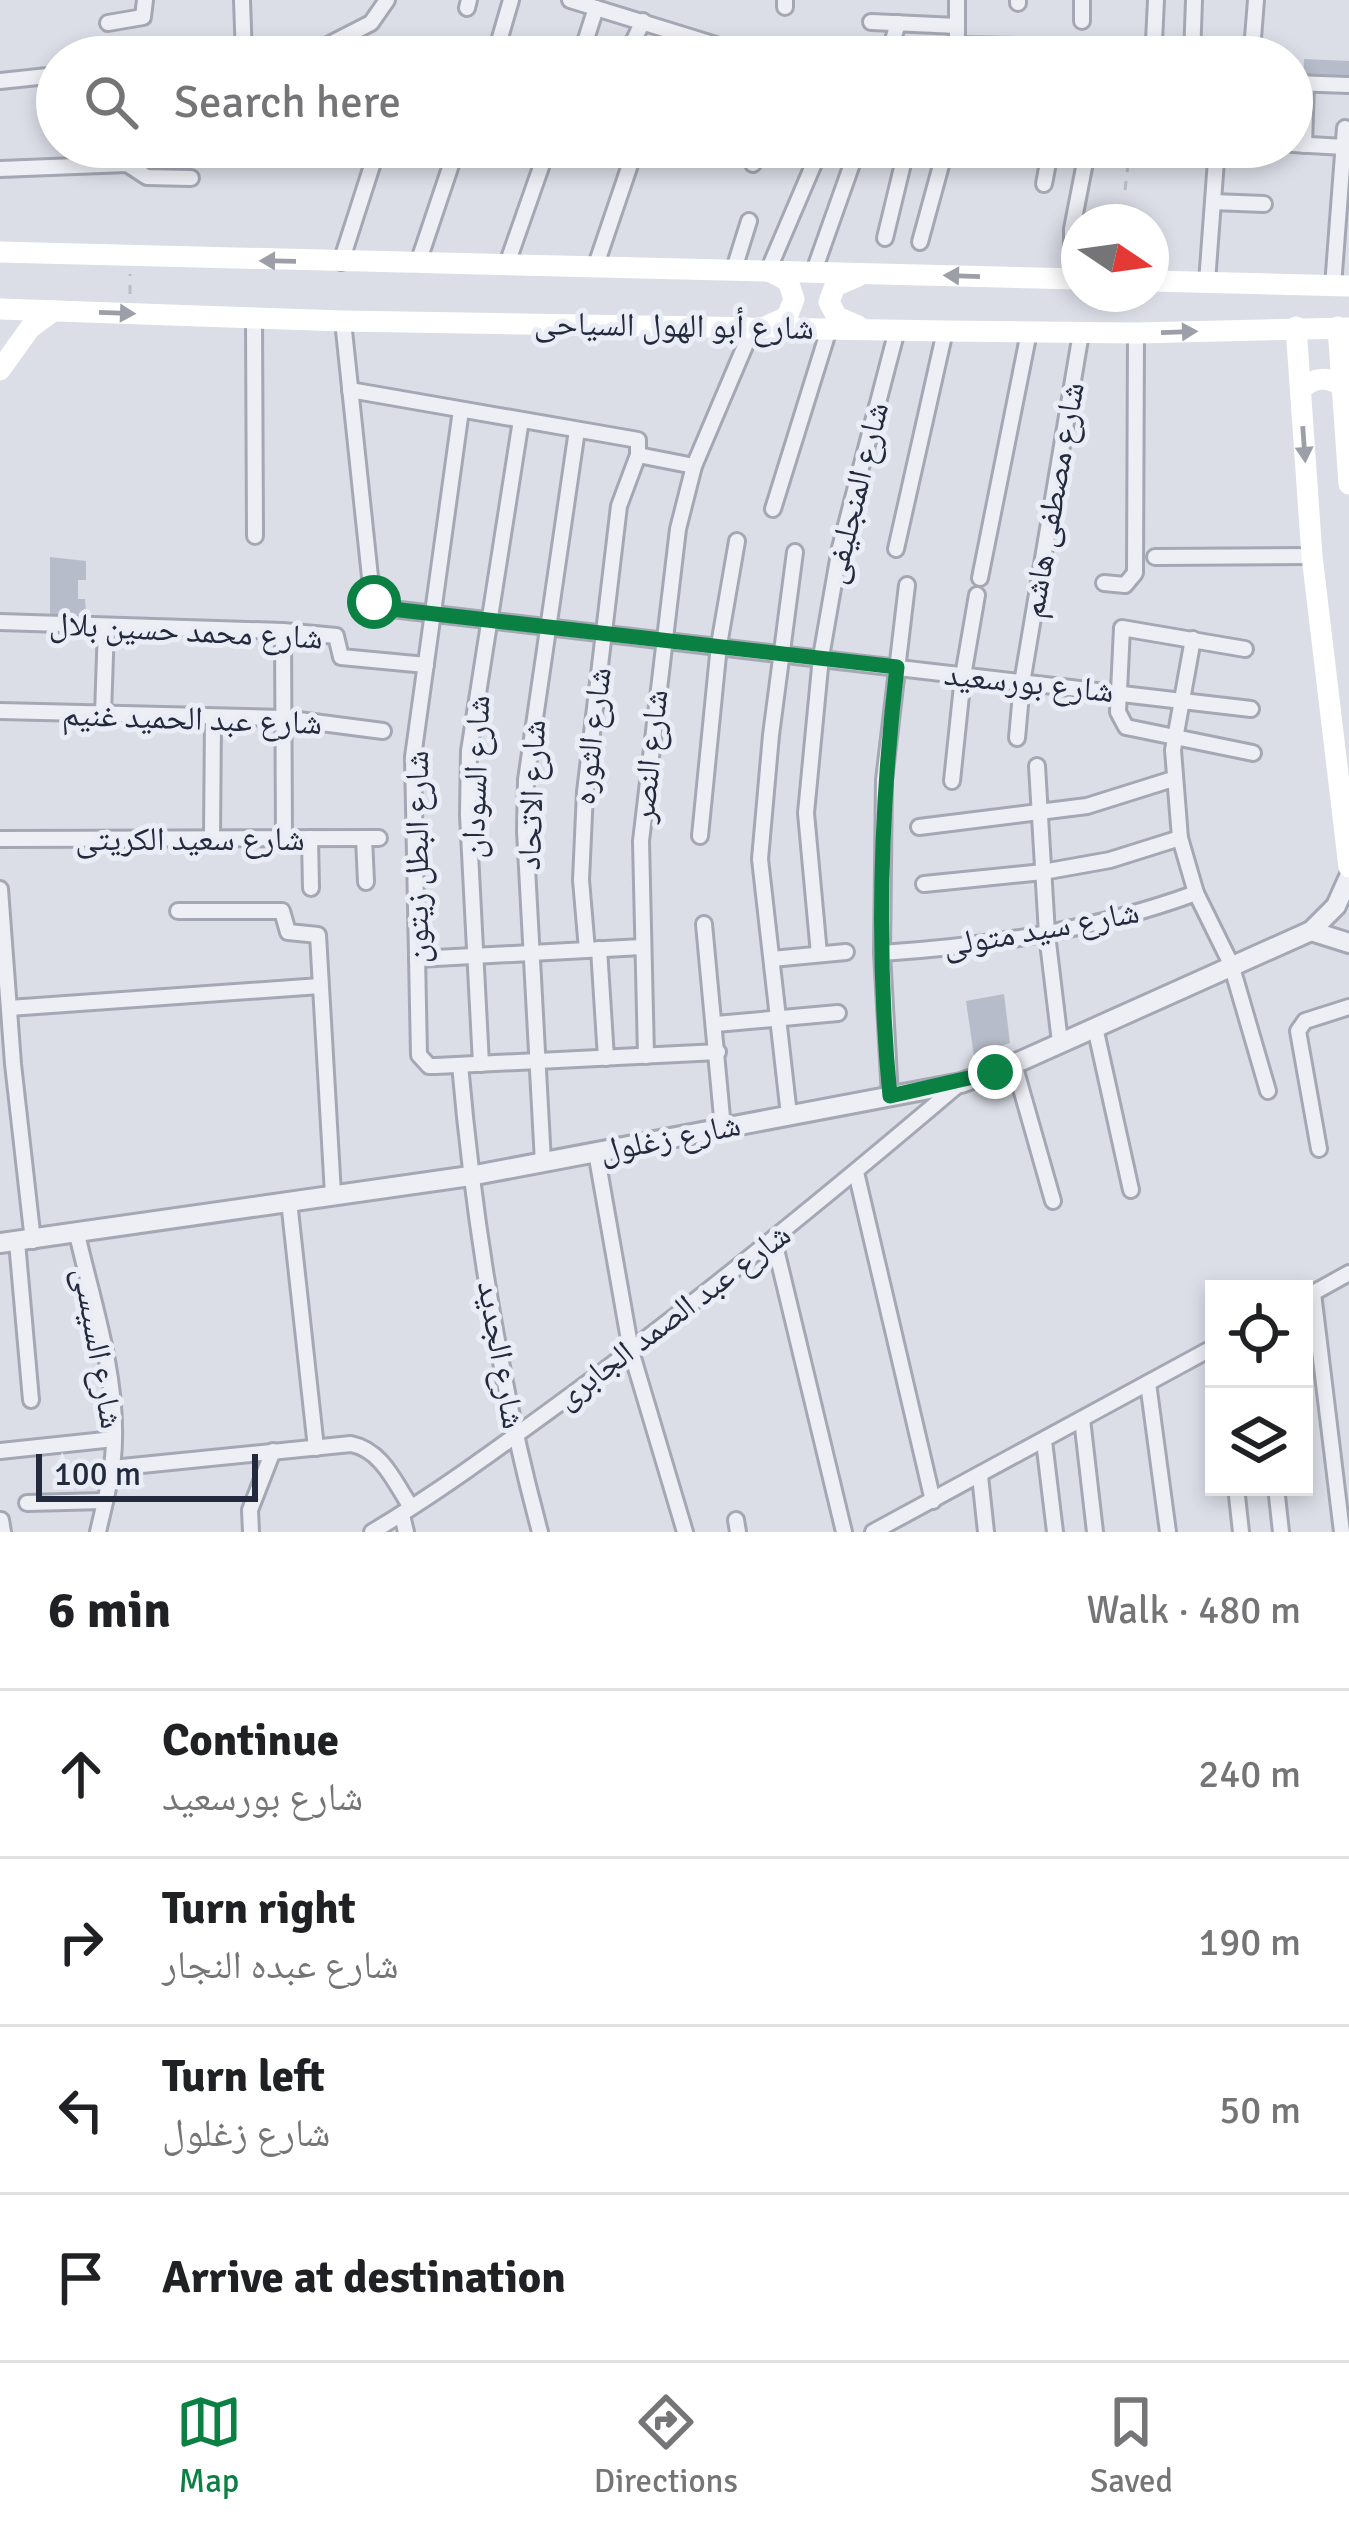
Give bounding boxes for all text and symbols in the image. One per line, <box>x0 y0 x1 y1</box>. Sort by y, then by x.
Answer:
search box <box>36 36 1313 168</box>
icon: search <box>78 69 144 135</box>
text: Search here <box>174 75 401 130</box>
north arrow <box>1061 204 1169 312</box>
one-way arrow <box>258 252 296 271</box>
one-way arrow <box>942 266 980 285</box>
street label: شارع أبو الهول السياحى <box>534 303 814 349</box>
one-way arrow <box>99 304 137 323</box>
one-way arrow <box>1161 322 1199 341</box>
street label: شارع مصطفى هاشم <box>1012 379 1095 621</box>
street label: شارع المنجليفى <box>814 398 898 588</box>
one-way arrow <box>1295 426 1314 463</box>
route start <box>347 575 401 629</box>
street label: شارع محمد حسين بلال <box>48 603 324 659</box>
street label: شارع بورسعيد <box>942 654 1116 712</box>
street label: شارع الثوره <box>563 665 621 807</box>
street label: شارع النصر <box>623 687 677 826</box>
street label: شارع عبد الحميد غنيم <box>61 694 323 745</box>
street label: شارع السودان <box>453 695 499 859</box>
street label: شارع الاتحاد <box>509 719 555 871</box>
street label: شارع البطل زيتون <box>397 751 438 963</box>
street label: شارع سعيد الكريتى <box>75 819 305 860</box>
street label: شارع سيد متولى <box>940 892 1142 966</box>
route end <box>968 1045 1022 1099</box>
street label: شارع زغلول <box>596 1104 744 1172</box>
street label: شارع عبد الصمد الجابرى <box>547 1214 799 1418</box>
street label: شارع السيسى <box>64 1264 132 1432</box>
street label: شارع الجديد <box>468 1278 534 1432</box>
map controls <box>1205 1280 1313 1496</box>
button: locate <box>1205 1280 1313 1388</box>
button: layers <box>1205 1388 1313 1496</box>
scale bar <box>36 1448 258 1501</box>
text: 100 m <box>54 1454 141 1495</box>
text: 6 min <box>48 1579 171 1642</box>
text: Walk · 480 m <box>1087 1586 1301 1634</box>
text: Continue <box>162 1713 339 1768</box>
icon: ahead <box>48 1741 114 1807</box>
text: 240 m <box>1198 1750 1301 1798</box>
text: شارع بورسعيد <box>162 1773 363 1821</box>
text: Turn right <box>162 1881 356 1936</box>
icon: right <box>48 1909 114 1975</box>
text: 190 m <box>1198 1918 1301 1966</box>
text: شارع عبده النجار <box>162 1941 399 1989</box>
text: Turn left <box>162 2049 325 2104</box>
icon: left <box>48 2077 114 2143</box>
text: 50 m <box>1219 2086 1301 2134</box>
text: شارع زغلول <box>162 2109 330 2157</box>
icon: arrive <box>48 2245 114 2311</box>
text: Arrive at destination <box>162 2250 566 2305</box>
tab: Map <box>176 2389 242 2502</box>
tab: Directions <box>594 2389 738 2502</box>
tab: Saved <box>1090 2389 1173 2502</box>

